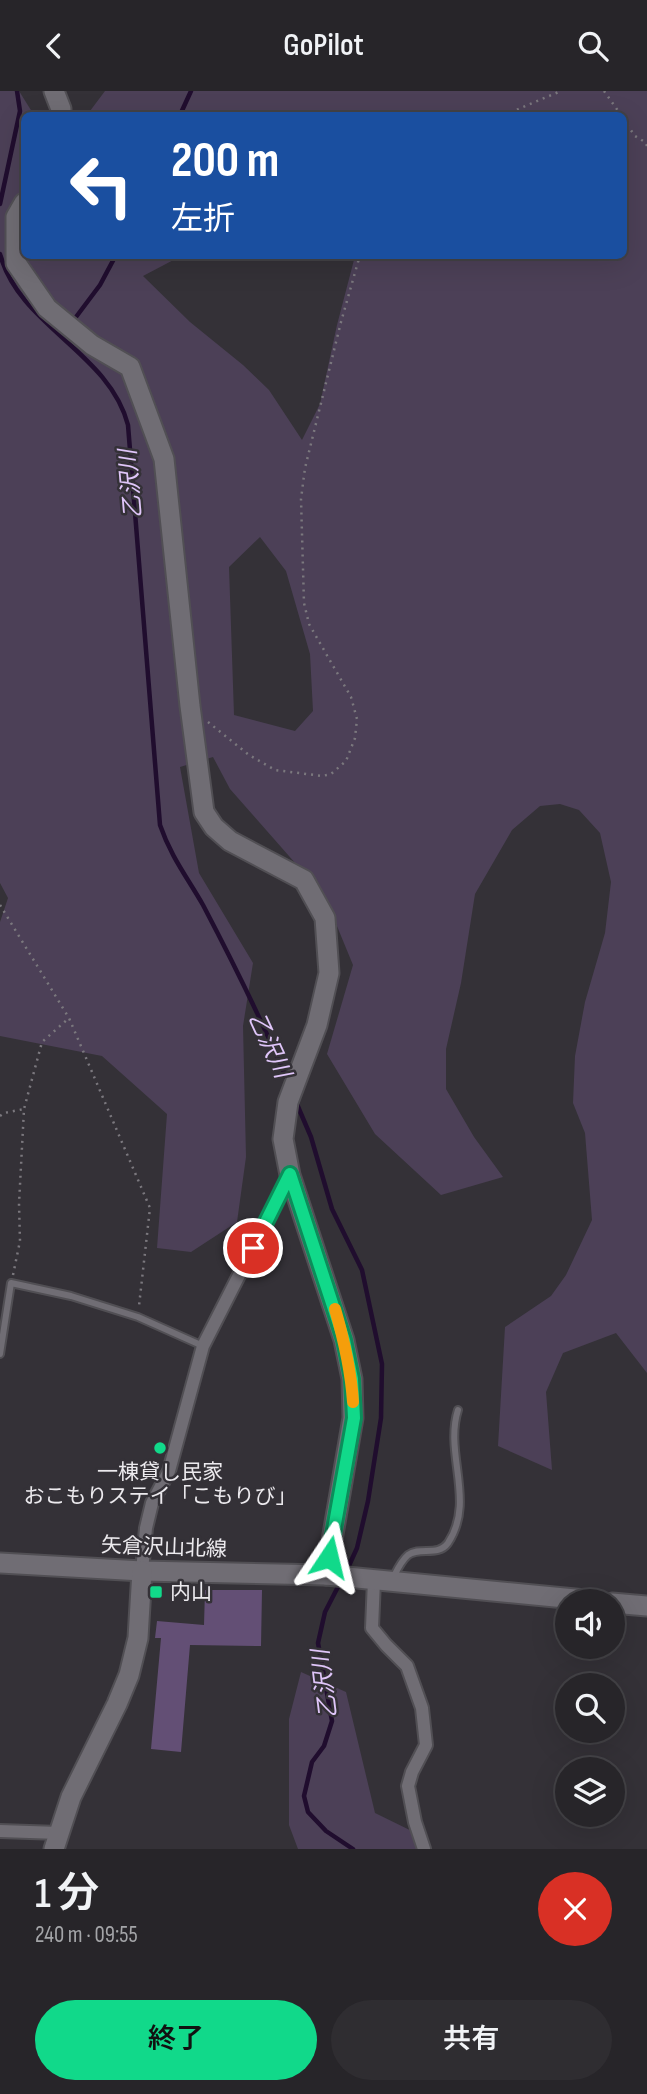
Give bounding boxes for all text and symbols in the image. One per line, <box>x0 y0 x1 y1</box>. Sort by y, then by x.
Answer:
text: GoPilot <box>283 26 364 65</box>
icon: back <box>35 27 73 65</box>
icon: search <box>574 27 612 65</box>
text: 200 m <box>171 132 279 191</box>
icon: left <box>56 140 147 231</box>
text: 左折 <box>171 200 235 239</box>
water label: 乙沢川 <box>114 445 148 520</box>
water label: 乙沢川 <box>242 1008 298 1085</box>
pin <box>223 1218 283 1278</box>
icon: arrive <box>234 1229 272 1267</box>
marker: 一棟貸し民家 おこもりステイ「こもりび」 <box>152 1440 168 1456</box>
place label: 一棟貸し民家 おこもりステイ「こもりび」 <box>24 1460 297 1509</box>
position arrow <box>292 1520 366 1594</box>
street label: 矢倉沢山北線 <box>101 1533 227 1562</box>
place label: 内山 <box>170 1580 212 1605</box>
marker: 内山 <box>148 1584 164 1600</box>
map controls <box>555 1589 625 1827</box>
button: sound <box>555 1589 625 1659</box>
water label: 乙沢川 <box>307 1645 343 1720</box>
button: search <box>555 1673 625 1743</box>
button: layers <box>555 1757 625 1827</box>
text: 1 分 <box>35 1869 99 1920</box>
button: close <box>538 1872 612 1946</box>
text: 240 m · 09:55 <box>35 1921 138 1949</box>
button: 終了 <box>35 2000 317 2080</box>
button: 共有 <box>331 2000 612 2080</box>

